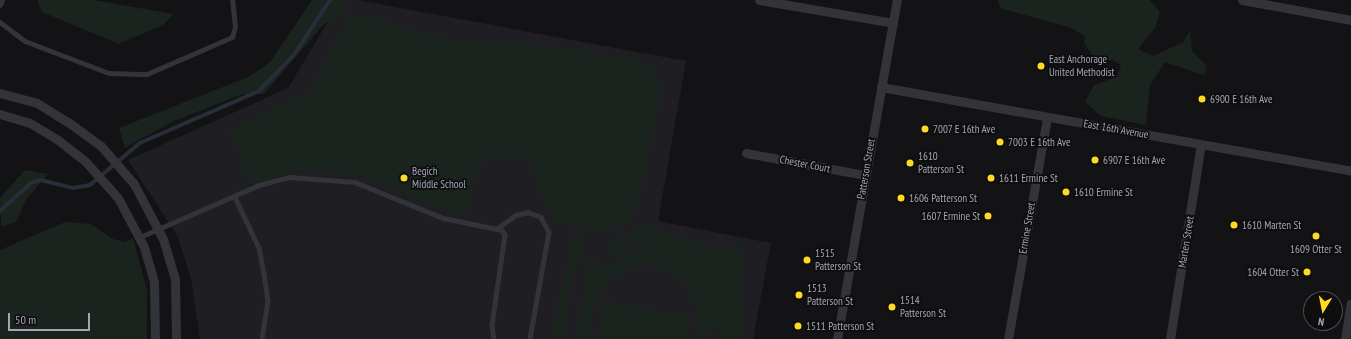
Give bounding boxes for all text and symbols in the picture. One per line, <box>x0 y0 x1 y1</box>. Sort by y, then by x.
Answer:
place label: East Anchorage United Methodist <box>1049 53 1115 79</box>
marker: East Anchorage United Methodist <box>1036 61 1046 71</box>
place label: 6900 E 16th Ave <box>1210 92 1273 106</box>
marker: 6900 E 16th Ave <box>1197 94 1207 104</box>
street label: East 16th Avenue <box>1082 117 1150 141</box>
place label: 7007 E 16th Ave <box>933 122 996 136</box>
marker: 7007 E 16th Ave <box>920 124 930 134</box>
place label: 7003 E 16th Ave <box>1008 135 1071 149</box>
marker: 7003 E 16th Ave <box>995 137 1005 147</box>
street label: Patterson Street <box>854 138 878 200</box>
place label: 1610 Patterson St <box>918 150 964 176</box>
street label: Chester Court <box>778 153 832 175</box>
place label: 6907 E 16th Ave <box>1103 153 1166 167</box>
marker: 6907 E 16th Ave <box>1090 155 1100 165</box>
marker: 1610 Patterson St <box>905 158 915 168</box>
place label: Begich Middle School <box>412 165 466 191</box>
place label: 1611 Ermine St <box>999 171 1058 185</box>
marker: Begich Middle School <box>399 173 409 183</box>
marker: 1611 Ermine St <box>986 173 996 183</box>
place label: 1610 Ermine St <box>1074 185 1133 199</box>
marker: 1610 Ermine St <box>1061 187 1071 197</box>
place label: 1606 Patterson St <box>909 191 977 205</box>
marker: 1606 Patterson St <box>896 193 906 203</box>
street label: Ermine Street <box>1016 201 1038 255</box>
place label: 1607 Ermine St <box>921 209 980 223</box>
marker: 1607 Ermine St <box>983 211 993 221</box>
street label: Marten Street <box>1175 215 1197 269</box>
place label: 1610 Marten St <box>1242 218 1301 232</box>
marker: 1610 Marten St <box>1229 220 1239 230</box>
marker: 1609 Otter St <box>1311 231 1321 241</box>
place label: 1609 Otter St <box>1290 242 1342 256</box>
place label: 1515 Patterson St <box>815 247 861 273</box>
marker: 1515 Patterson St <box>802 255 812 265</box>
place label: 1604 Otter St <box>1247 265 1299 279</box>
marker: 1604 Otter St <box>1302 267 1312 277</box>
place label: 1513 Patterson St <box>807 282 853 308</box>
marker: 1513 Patterson St <box>794 290 804 300</box>
north arrow <box>1303 291 1343 331</box>
place label: 1514 Patterson St <box>900 294 946 320</box>
marker: 1514 Patterson St <box>887 302 897 312</box>
scale bar <box>10 305 92 331</box>
text: 50 m <box>15 312 36 327</box>
text: N <box>1317 314 1325 329</box>
place label: 1511 Patterson St <box>806 319 874 333</box>
marker: 1511 Patterson St <box>793 321 803 331</box>

